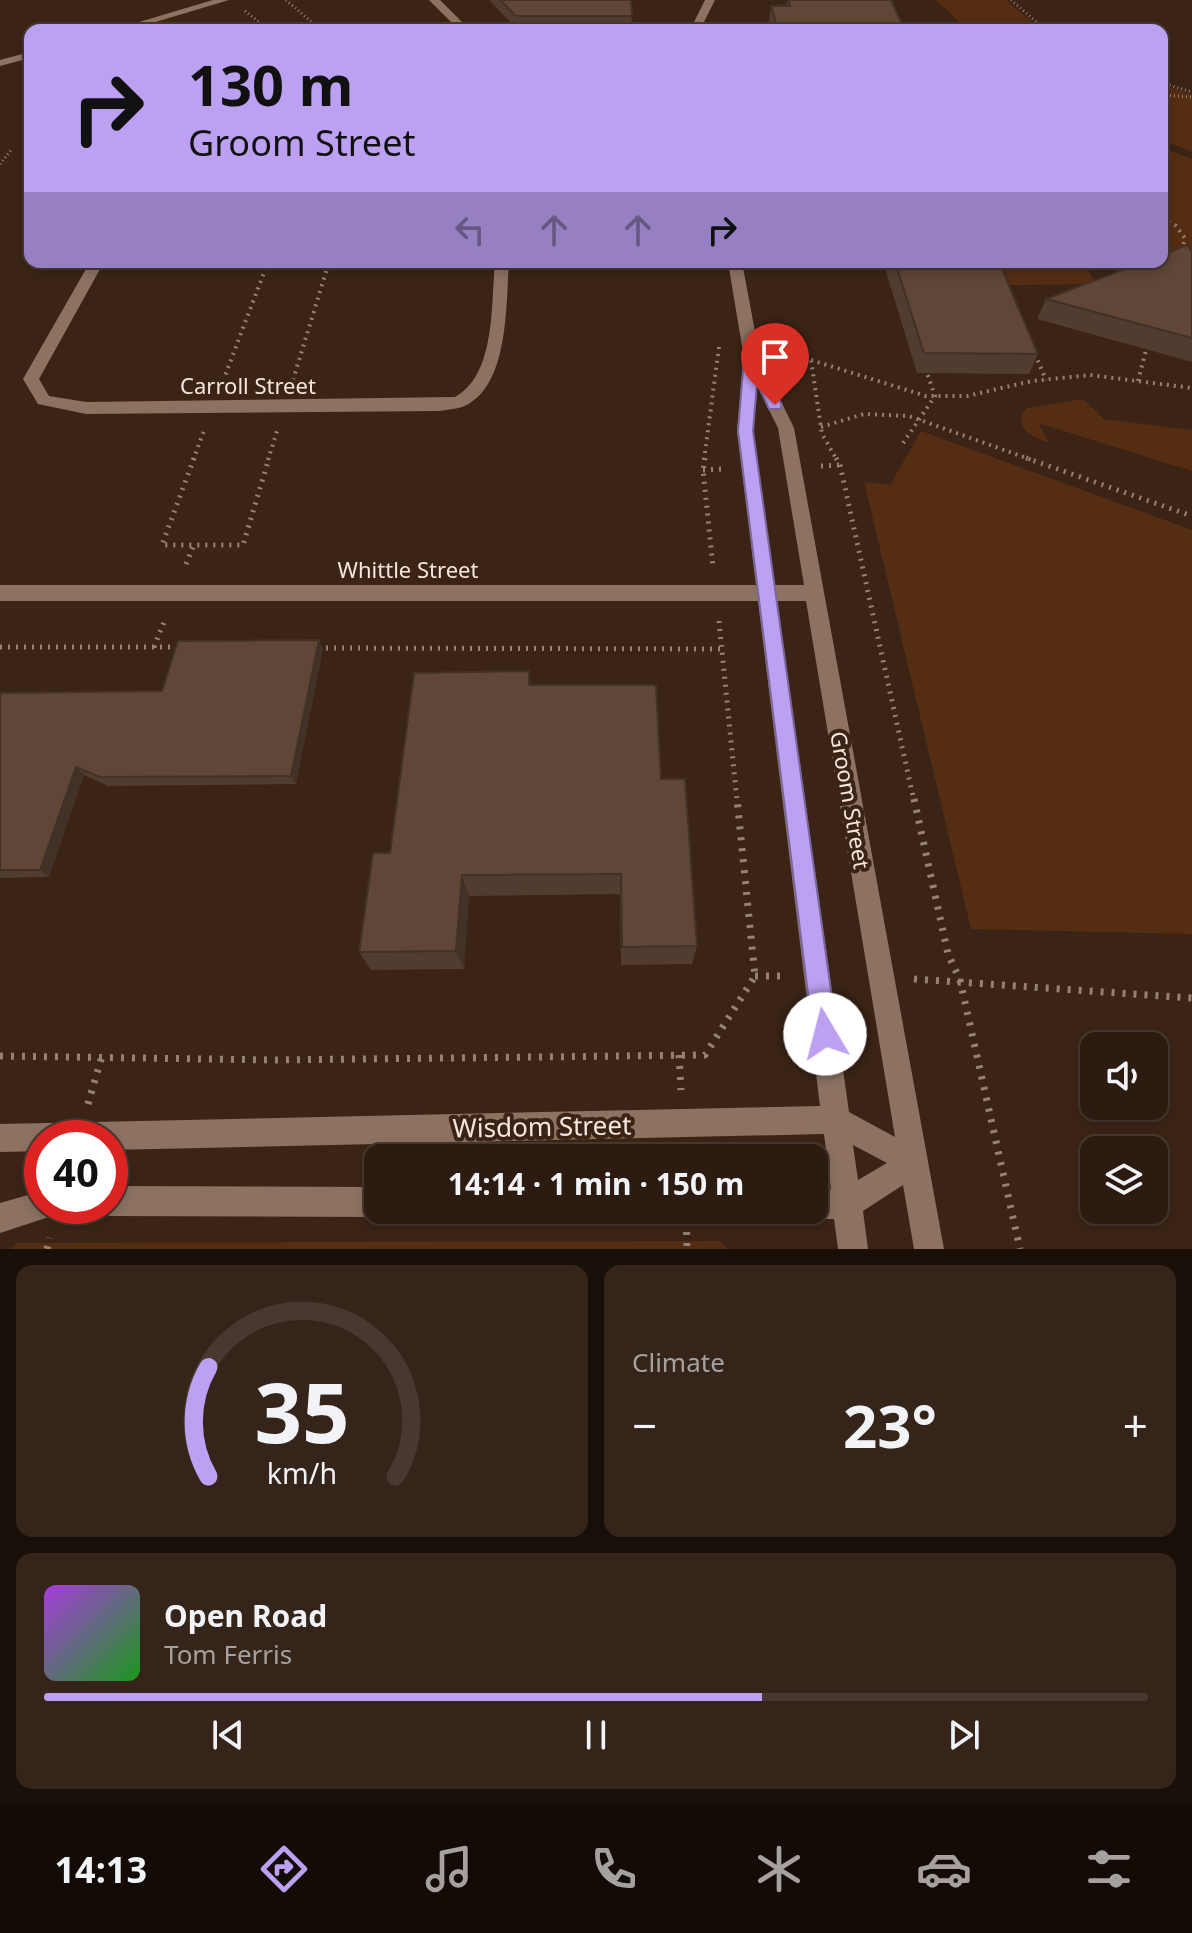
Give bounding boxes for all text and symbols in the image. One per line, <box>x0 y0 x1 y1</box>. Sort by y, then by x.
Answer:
text: 130 m <box>188 46 353 122</box>
icon: right <box>56 56 160 160</box>
text: Groom Street <box>188 118 415 167</box>
icon: left <box>448 208 492 252</box>
icon: ahead <box>532 208 576 252</box>
icon: ahead <box>616 208 660 252</box>
icon: right <box>700 208 744 252</box>
pin <box>741 323 809 405</box>
icon: arrive <box>753 335 797 379</box>
street label: Carroll Street <box>180 370 316 400</box>
street label: Whittle Street <box>338 554 478 584</box>
street label: Groom Street <box>824 729 878 871</box>
position arrow <box>783 992 867 1076</box>
map controls <box>1080 1032 1168 1224</box>
button: sound <box>1080 1032 1168 1120</box>
street label: Wisdom Street <box>452 1106 632 1146</box>
speed limit sign: 40 <box>24 1120 128 1224</box>
button: layers <box>1080 1136 1168 1224</box>
text: 14:14 · 1 min · 150 m <box>448 1163 744 1204</box>
text: Climate <box>632 1344 725 1380</box>
text: 35 <box>254 1354 350 1467</box>
text: 23° <box>843 1384 937 1466</box>
text: − <box>632 1395 657 1455</box>
text: + <box>1123 1395 1148 1455</box>
text: km/h <box>267 1453 337 1492</box>
text: Open Road <box>164 1595 327 1636</box>
text: Tom Ferris <box>164 1636 292 1672</box>
icon: previous <box>206 1713 250 1757</box>
icon: pause <box>574 1713 618 1757</box>
icon: next <box>942 1713 986 1757</box>
icon: directions <box>256 1841 312 1897</box>
icon: music <box>421 1841 477 1897</box>
icon: phone <box>586 1841 642 1897</box>
icon: climate <box>751 1841 807 1897</box>
icon: car <box>916 1841 972 1897</box>
icon: filters <box>1081 1841 1137 1897</box>
text: 14:13 <box>55 1845 147 1894</box>

